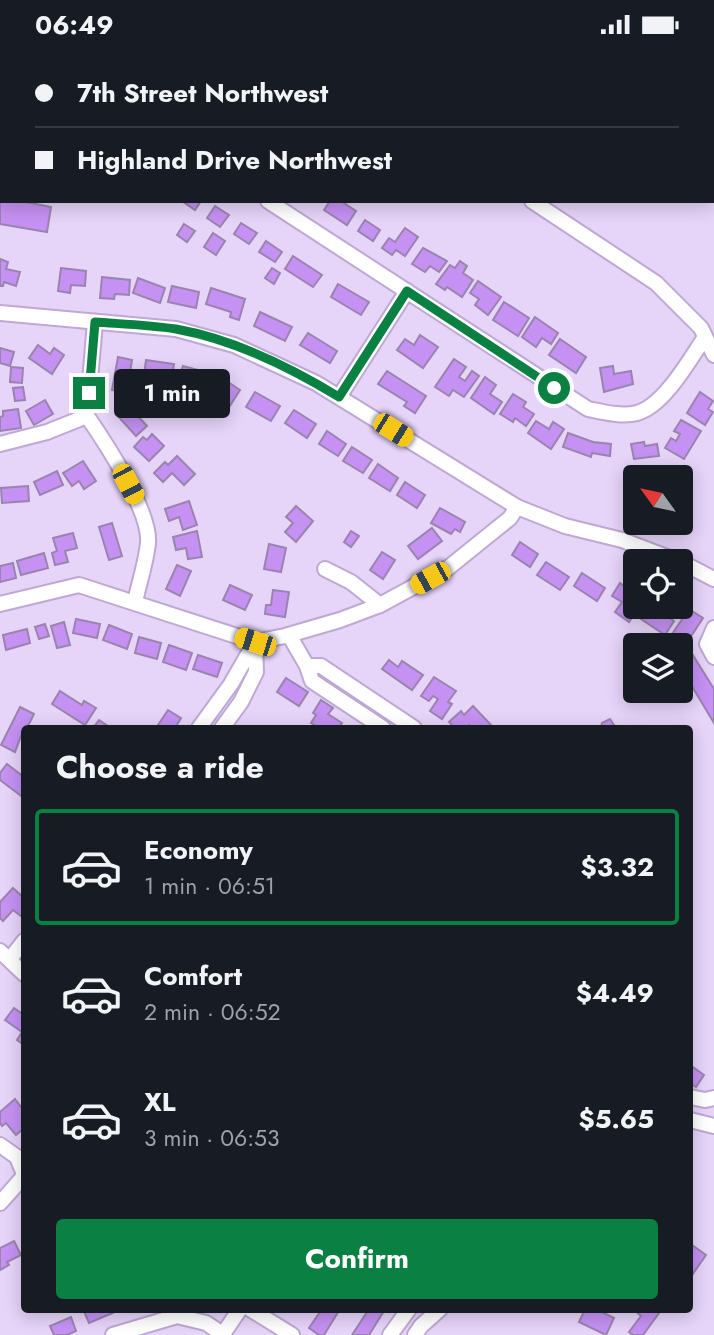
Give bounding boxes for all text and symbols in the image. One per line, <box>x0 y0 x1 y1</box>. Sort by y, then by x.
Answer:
text: 06:49 <box>35 6 114 44</box>
text: 7th Street Northwest <box>77 74 328 112</box>
text: Highland Drive Northwest <box>77 141 392 179</box>
callout: 1 min <box>114 369 229 417</box>
route start <box>538 372 570 404</box>
text: 1 min <box>143 376 201 410</box>
route end <box>73 377 105 409</box>
car <box>370 410 417 450</box>
car <box>109 461 148 507</box>
north arrow <box>623 465 693 535</box>
map controls <box>623 465 693 703</box>
button: locate <box>623 549 693 619</box>
car <box>407 559 454 597</box>
car <box>232 626 279 658</box>
button: layers <box>623 633 693 703</box>
text: Choose a ride <box>56 744 264 790</box>
text: Economy <box>144 831 253 869</box>
icon: car <box>60 836 123 899</box>
text: $3.32 <box>580 848 654 886</box>
text: 1 min · 06:51 <box>144 869 275 903</box>
text: Comfort <box>144 957 242 995</box>
icon: car <box>60 962 123 1025</box>
text: $4.49 <box>576 974 654 1012</box>
text: 2 min · 06:52 <box>144 995 281 1029</box>
text: XL <box>144 1083 176 1121</box>
icon: car <box>60 1088 123 1151</box>
text: $5.65 <box>579 1100 654 1138</box>
text: 3 min · 06:53 <box>144 1121 280 1155</box>
button: Confirm <box>56 1219 658 1299</box>

